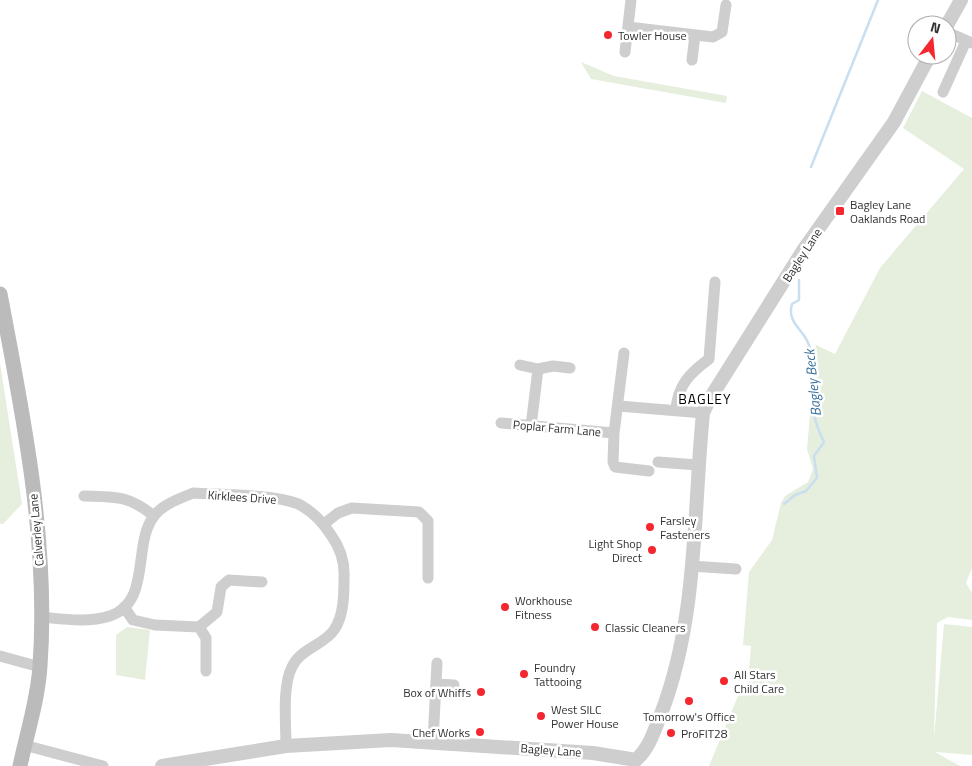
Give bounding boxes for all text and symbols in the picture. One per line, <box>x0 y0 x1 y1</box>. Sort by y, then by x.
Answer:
north arrow <box>907 15 957 65</box>
text: N <box>928 16 943 38</box>
place label: Towler House <box>618 26 687 45</box>
marker: Towler House <box>602 29 614 41</box>
place label: Bagley Lane Oaklands Road <box>850 195 925 228</box>
marker: Bagley Lane Oaklands Road <box>834 205 846 217</box>
street label: Bagley Lane <box>777 224 827 286</box>
water label: Bagley Beck <box>798 347 826 417</box>
district label: BAGLEY <box>678 388 732 409</box>
street label: Poplar Farm Lane <box>512 415 602 441</box>
street label: Kirklees Drive <box>207 485 277 509</box>
street label: Calverley Lane <box>23 493 49 567</box>
place label: Farsley Fasteners <box>660 511 710 544</box>
marker: Farsley Fasteners <box>644 521 656 533</box>
place label: Light Shop Direct <box>589 534 643 567</box>
marker: Light Shop Direct <box>646 544 658 556</box>
place label: Workhouse Fitness <box>515 591 572 624</box>
marker: Workhouse Fitness <box>499 601 511 613</box>
place label: Classic Cleaners <box>605 618 686 637</box>
marker: Classic Cleaners <box>589 621 601 633</box>
place label: Foundry Tattooing <box>534 658 582 691</box>
place label: All Stars Child Care <box>734 665 784 698</box>
marker: Foundry Tattooing <box>518 668 530 680</box>
marker: All Stars Child Care <box>718 675 730 687</box>
place label: Box of Whiffs <box>403 683 471 702</box>
marker: Box of Whiffs <box>475 686 487 698</box>
marker: Tomorrow's Office <box>683 695 695 707</box>
place label: West SILC Power House <box>551 700 619 733</box>
place label: Tomorrow's Office <box>643 707 735 726</box>
marker: West SILC Power House <box>535 710 547 722</box>
place label: Chef Works <box>412 723 470 742</box>
place label: ProFIT28 <box>681 724 728 743</box>
marker: Chef Works <box>474 726 486 738</box>
marker: ProFIT28 <box>665 727 677 739</box>
street label: Bagley Lane <box>520 738 582 762</box>

